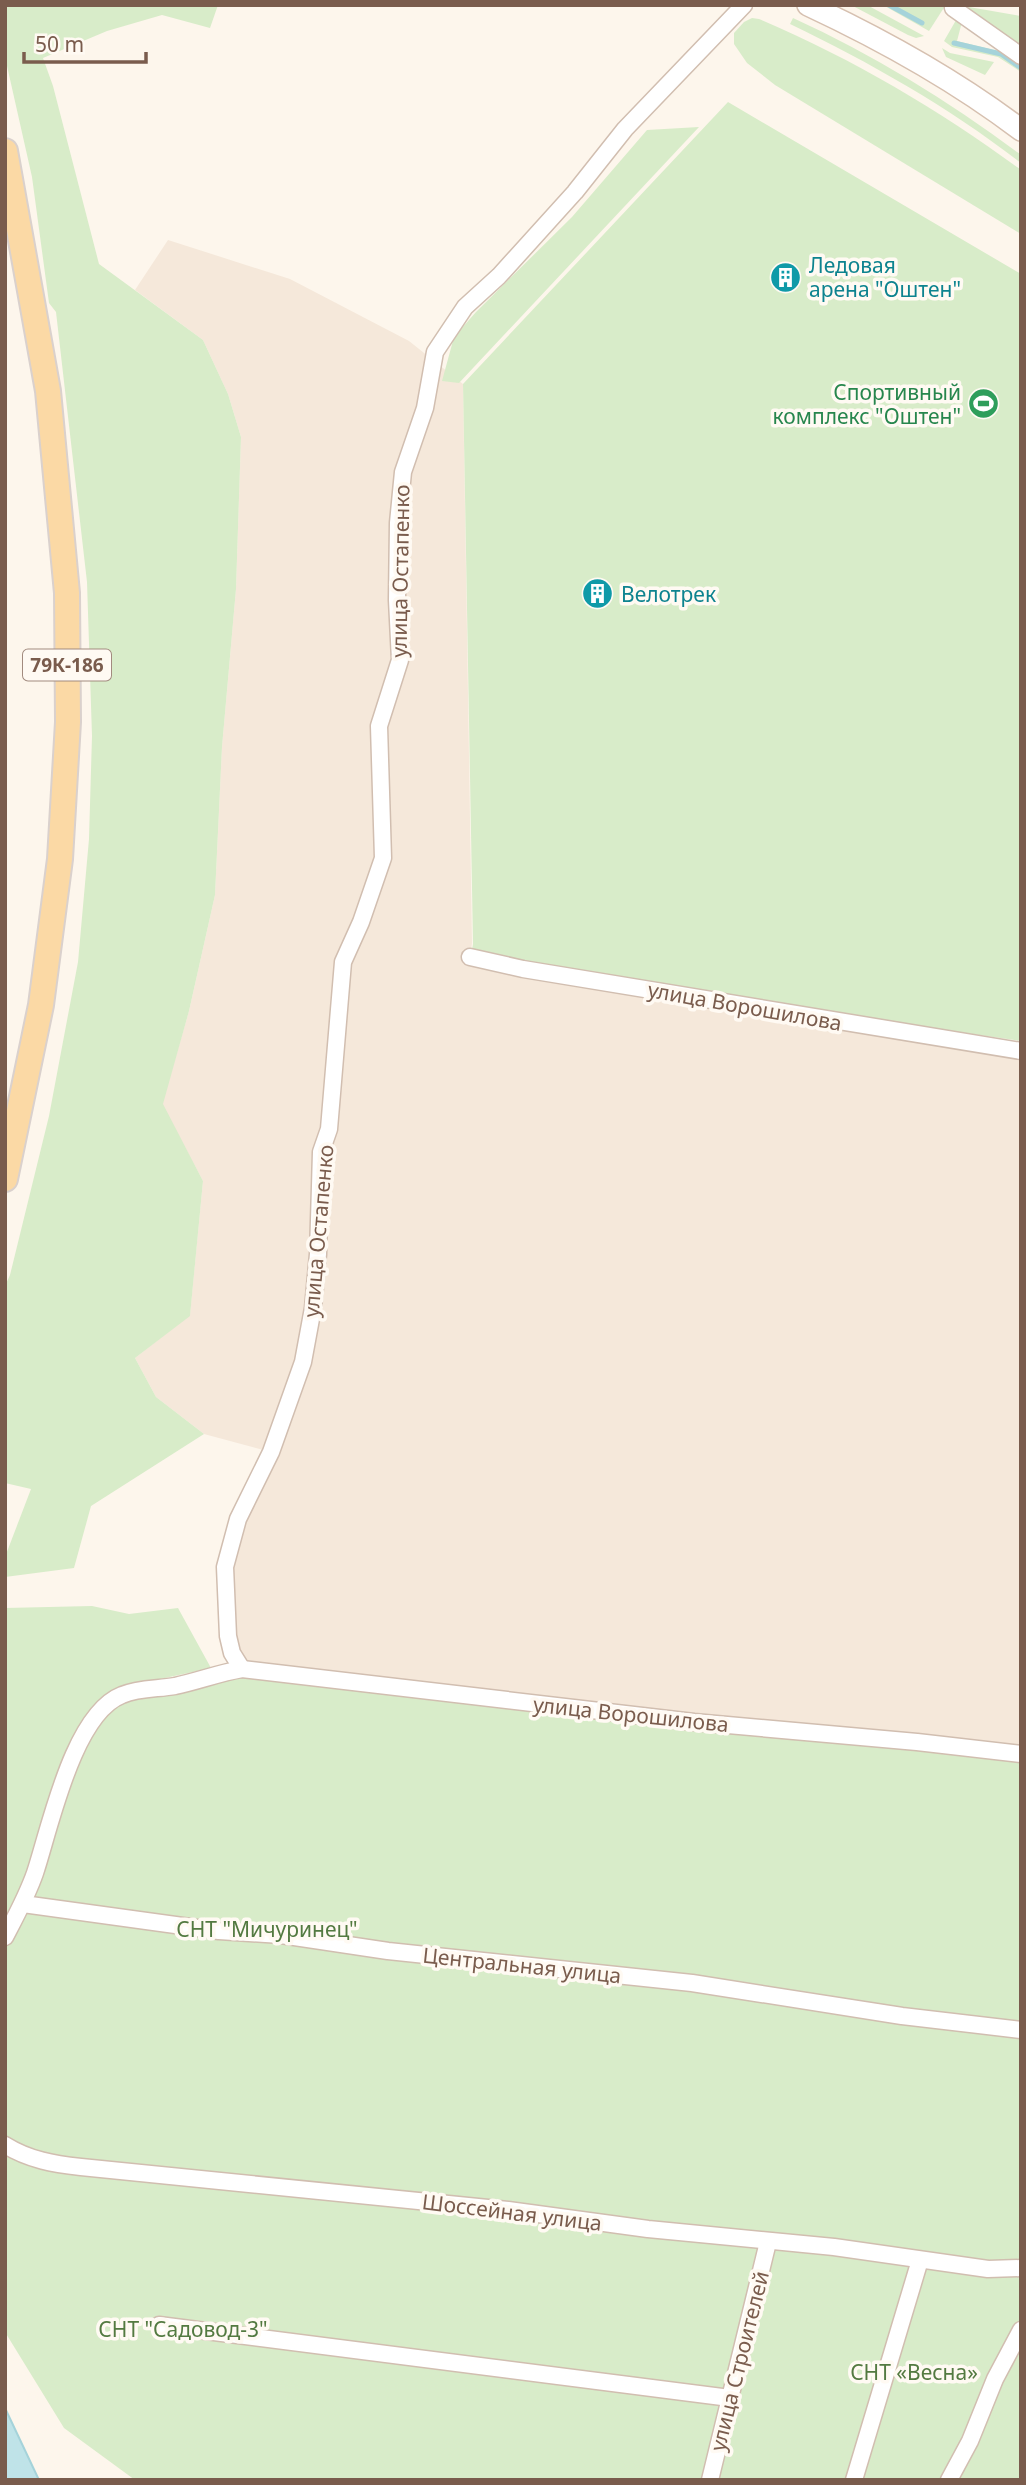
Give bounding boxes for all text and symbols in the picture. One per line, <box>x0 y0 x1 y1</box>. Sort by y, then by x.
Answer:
scale bar <box>24 21 147 65</box>
text: 50 m <box>35 30 84 58</box>
place label: Ледовая арена "Оштен" <box>809 251 961 303</box>
building icon: Ледовая арена "Оштен" <box>769 260 803 294</box>
place label: Спортивный комплекс "Оштен" <box>773 378 961 430</box>
sports icon: Спортивный комплекс "Оштен" <box>967 387 1001 421</box>
street label: улица Остапенко <box>384 484 416 658</box>
building icon: Велотрек <box>581 577 615 611</box>
place label: Велотрек <box>621 580 716 608</box>
road number: 79К-186 <box>23 650 111 680</box>
street label: улица Ворошилова <box>646 975 844 1037</box>
street label: улица Остапенко <box>297 1144 339 1318</box>
street label: улица Ворошилова <box>532 1690 730 1738</box>
park label: СНТ "Мичуринец" <box>176 1915 358 1943</box>
street label: Центральная улица <box>421 1941 623 1989</box>
street label: Шоссейная улица <box>421 2187 603 2237</box>
street label: улица Строителей <box>703 2268 775 2454</box>
park label: СНТ "Садовод-3" <box>98 2315 268 2343</box>
park label: СНТ «Весна» <box>850 2358 978 2386</box>

